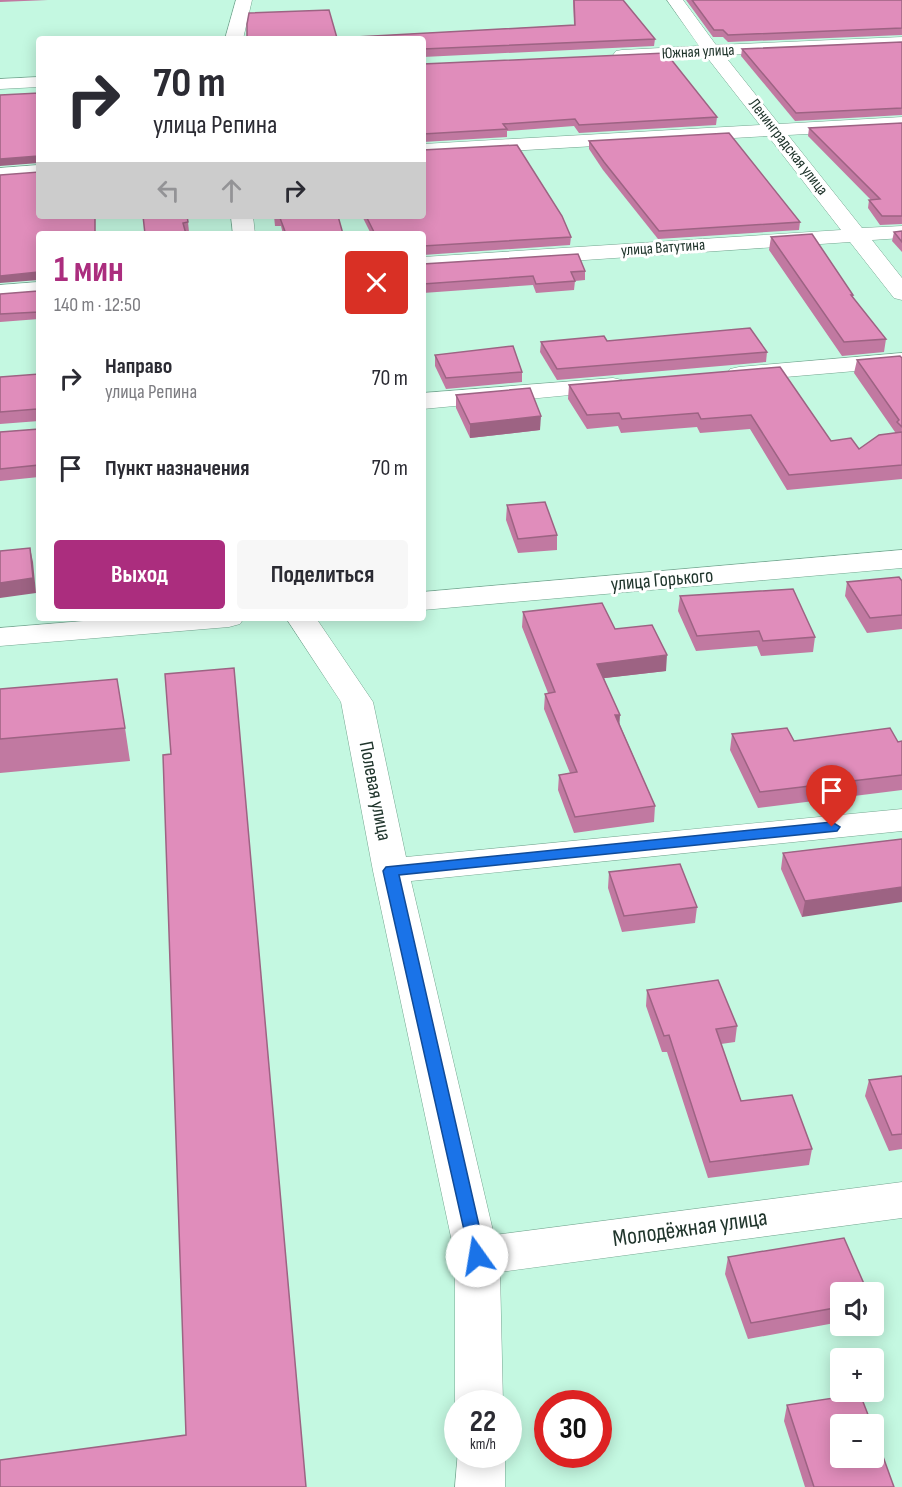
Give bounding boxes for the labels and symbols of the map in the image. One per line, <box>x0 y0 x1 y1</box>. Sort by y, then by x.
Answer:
street label: Южная улица <box>661 41 735 63</box>
street label: Ленинградская улица <box>744 95 832 199</box>
street label: улица Ватутина <box>620 236 706 260</box>
street label: улица Горького <box>610 564 714 596</box>
street label: Полевая улица <box>354 739 396 843</box>
pin <box>806 765 857 827</box>
street label: Молодёжная улица <box>611 1203 769 1253</box>
position arrow <box>445 1224 509 1288</box>
speed limit sign: 30 <box>534 1390 612 1468</box>

